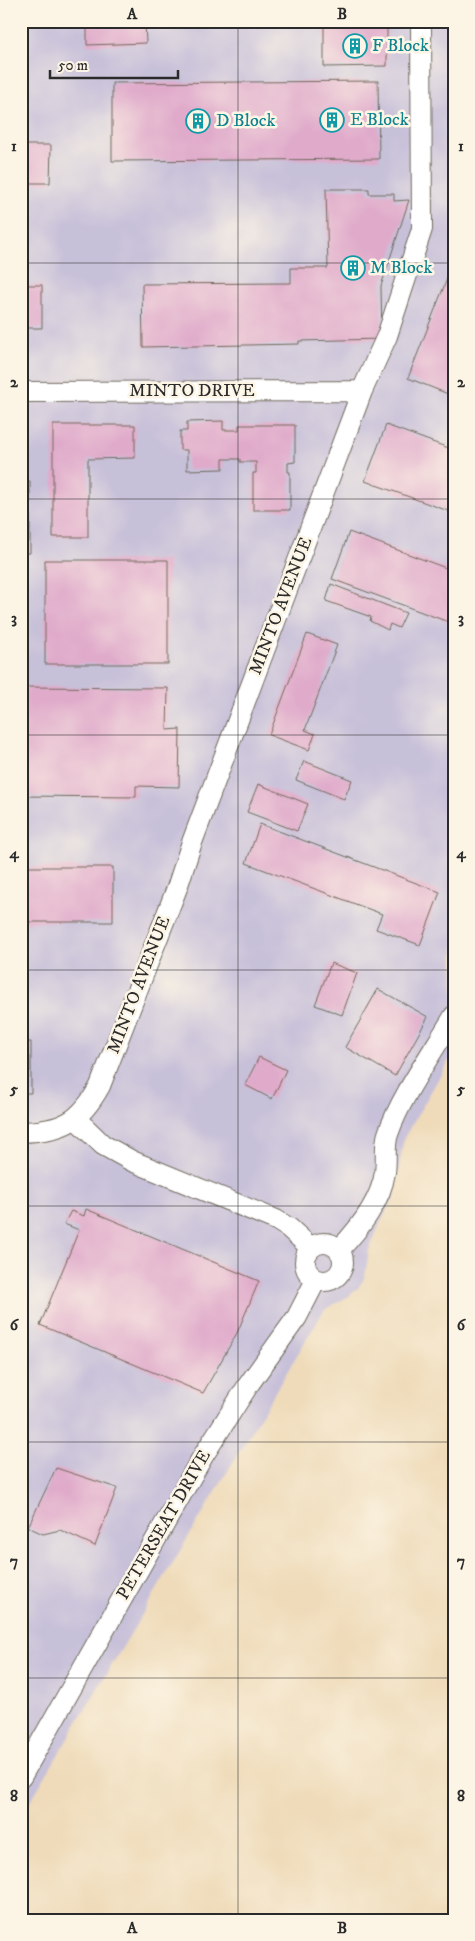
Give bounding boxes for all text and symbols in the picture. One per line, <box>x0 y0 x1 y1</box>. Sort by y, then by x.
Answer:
text: A <box>126 4 138 24</box>
text: B <box>337 4 347 24</box>
building icon: F Block <box>342 33 368 59</box>
place label: F Block <box>372 35 429 57</box>
scale bar <box>50 48 178 80</box>
text: 50 m <box>58 56 88 75</box>
building icon: E Block <box>319 107 345 133</box>
building icon: D Block <box>185 108 211 134</box>
place label: E Block <box>350 109 409 131</box>
place label: D Block <box>216 110 275 132</box>
text: 1 <box>11 136 17 156</box>
text: 1 <box>458 136 464 156</box>
building icon: M Block <box>340 255 366 281</box>
place label: M Block <box>370 257 432 279</box>
text: 2 <box>10 372 19 392</box>
text: 2 <box>457 372 466 392</box>
street label: MINTO DRIVE <box>129 380 255 402</box>
street label: MINTO AVENUE <box>245 534 317 678</box>
text: 3 <box>11 608 17 628</box>
text: 3 <box>458 608 464 628</box>
text: 4 <box>8 843 19 863</box>
text: 4 <box>455 843 466 863</box>
street label: MINTO AVENUE <box>103 913 175 1057</box>
text: 5 <box>9 1079 18 1099</box>
text: 5 <box>456 1079 465 1099</box>
text: 6 <box>10 1315 20 1335</box>
text: 6 <box>457 1315 467 1335</box>
street label: PETERSEAT DRIVE <box>112 1446 216 1604</box>
text: 7 <box>10 1551 18 1571</box>
text: 7 <box>457 1551 465 1571</box>
text: 8 <box>10 1786 18 1806</box>
text: 8 <box>457 1786 465 1806</box>
text: A <box>126 1918 138 1938</box>
text: B <box>337 1918 347 1938</box>

